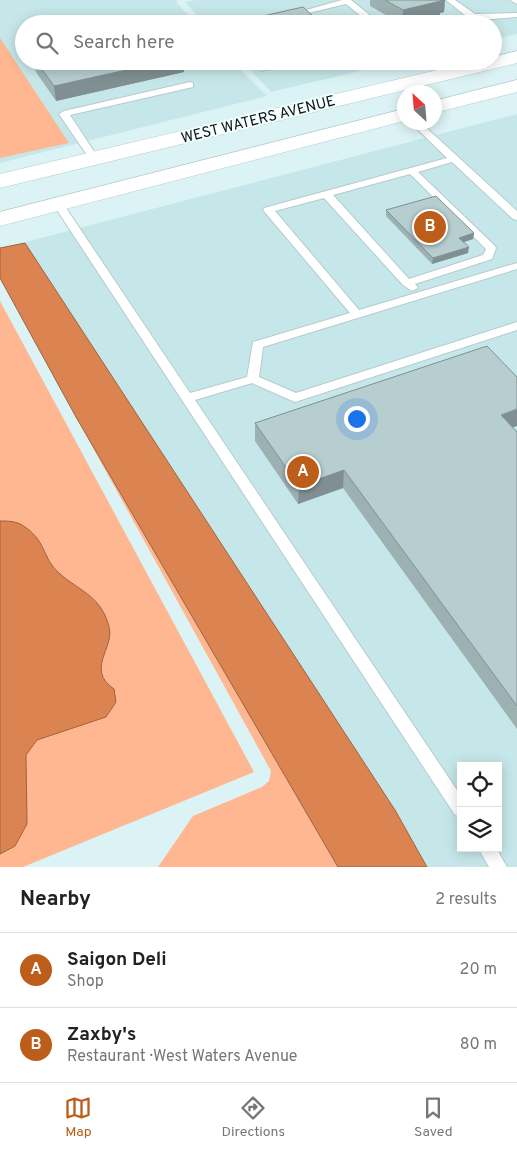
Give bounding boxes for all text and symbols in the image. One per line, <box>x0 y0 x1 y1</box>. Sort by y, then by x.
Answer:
search box <box>15 15 502 70</box>
icon: search <box>33 29 61 57</box>
text: Search here <box>73 31 175 55</box>
north arrow <box>397 85 442 130</box>
street label: WEST WATERS AVENUE <box>179 92 337 149</box>
pin: B <box>414 208 446 246</box>
your location <box>344 406 370 432</box>
pin: A <box>287 453 319 491</box>
map controls <box>457 762 502 852</box>
button: locate <box>457 762 502 807</box>
button: layers <box>457 807 502 852</box>
text: Nearby <box>20 886 91 913</box>
text: 2 results <box>435 890 497 910</box>
text: Saigon Deli <box>67 948 167 972</box>
text: A <box>30 960 42 980</box>
text: 20 m <box>460 960 497 980</box>
text: Shop <box>67 972 104 992</box>
text: Zaxby's <box>67 1023 136 1047</box>
text: B <box>30 1035 42 1055</box>
text: 80 m <box>460 1035 497 1055</box>
text: Restaurant · West Waters Avenue <box>67 1047 297 1067</box>
tab: Map <box>64 1094 92 1141</box>
tab: Directions <box>221 1094 285 1141</box>
tab: Saved <box>414 1094 453 1141</box>

